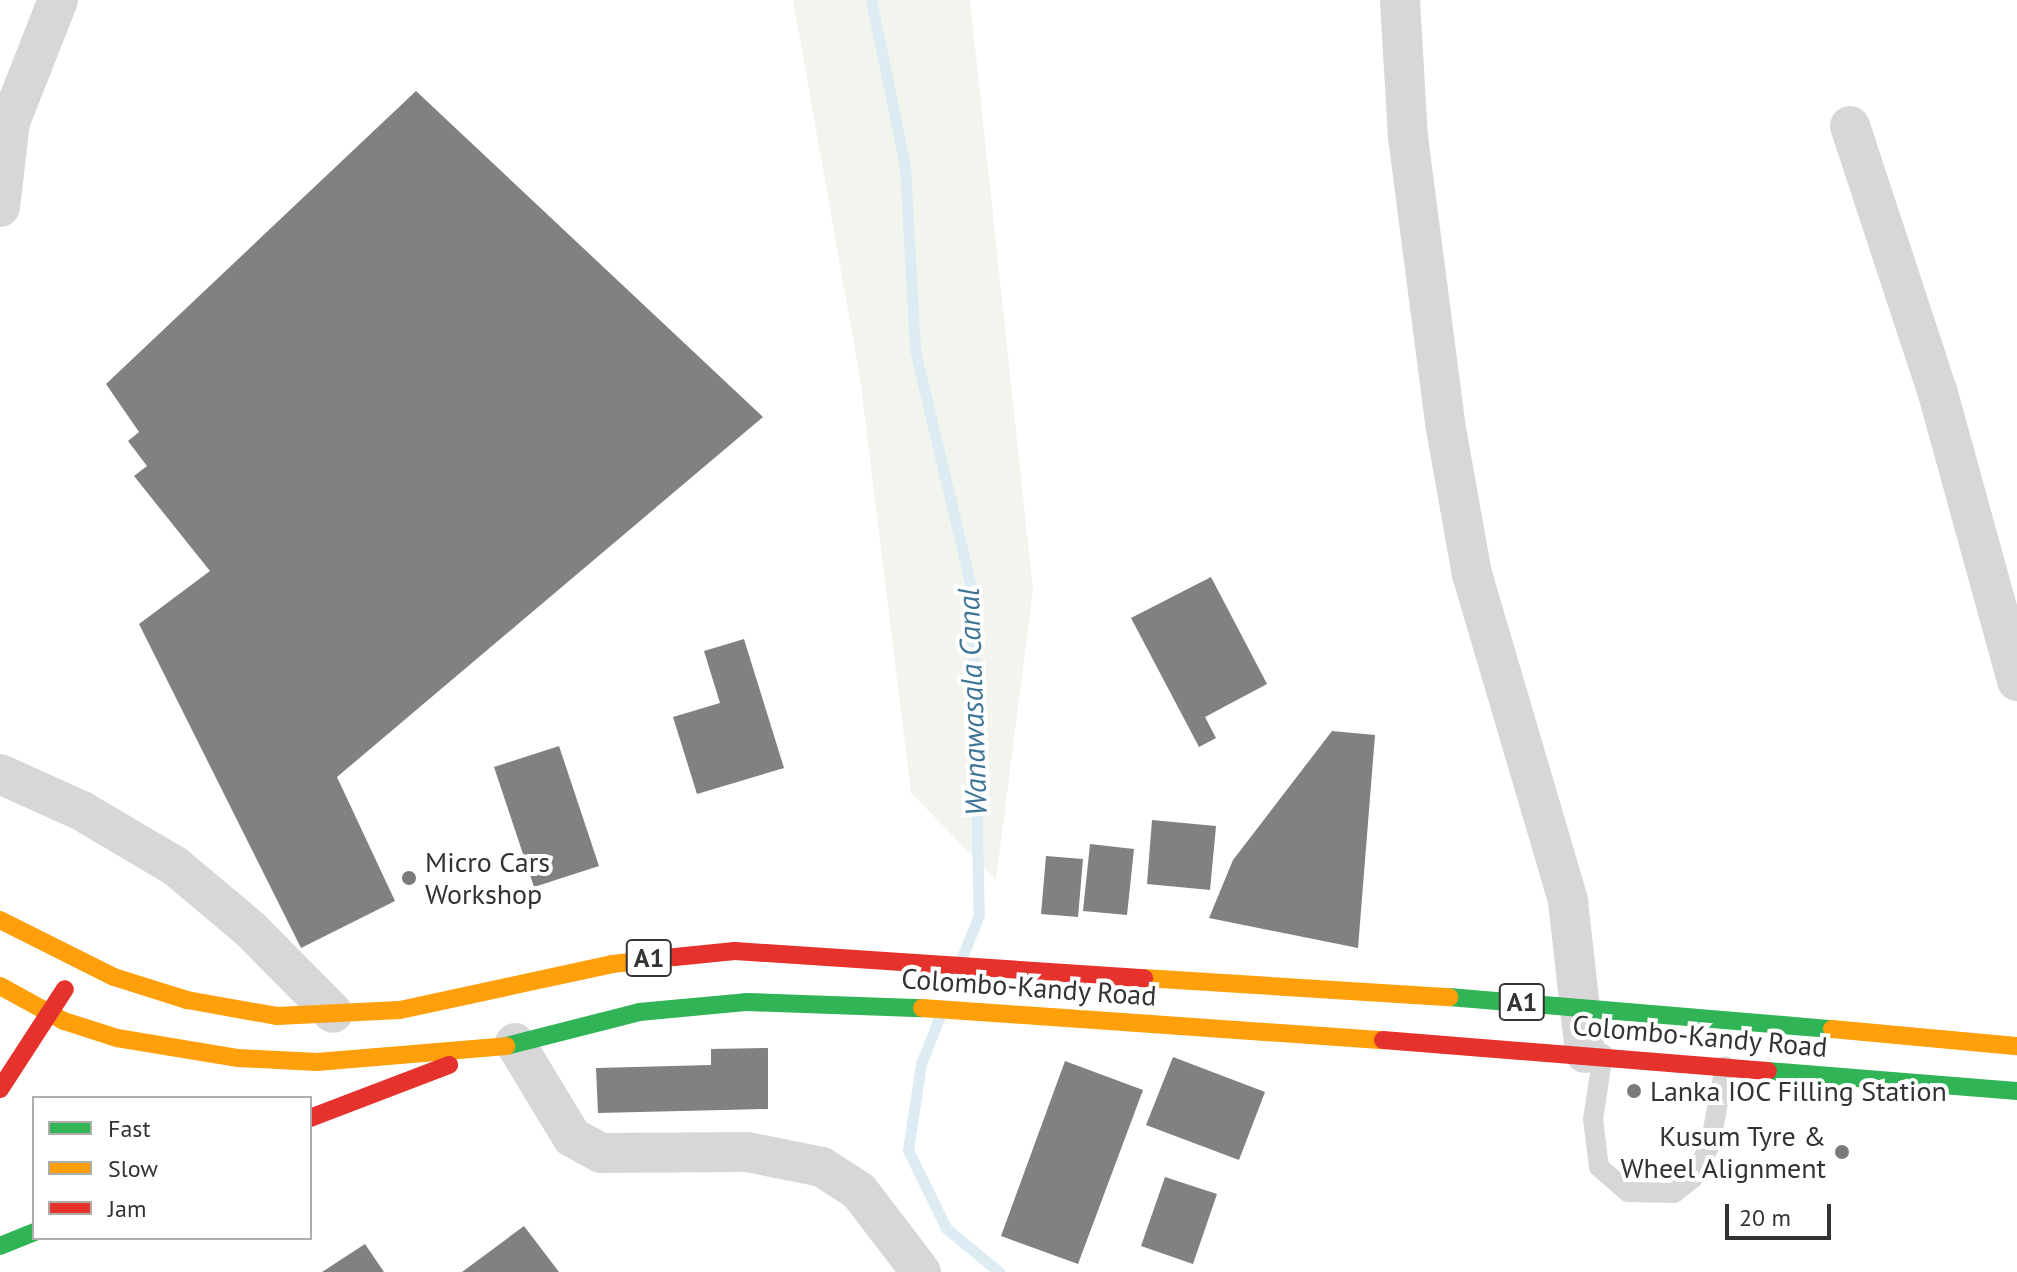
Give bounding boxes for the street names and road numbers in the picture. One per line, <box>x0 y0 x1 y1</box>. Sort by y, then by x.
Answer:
road number: A1 <box>625 936 673 980</box>
street label: Colombo-Kandy Road <box>900 961 1158 1013</box>
road number: A1 <box>1498 980 1546 1024</box>
street label: Colombo-Kandy Road <box>1571 1008 1829 1064</box>

